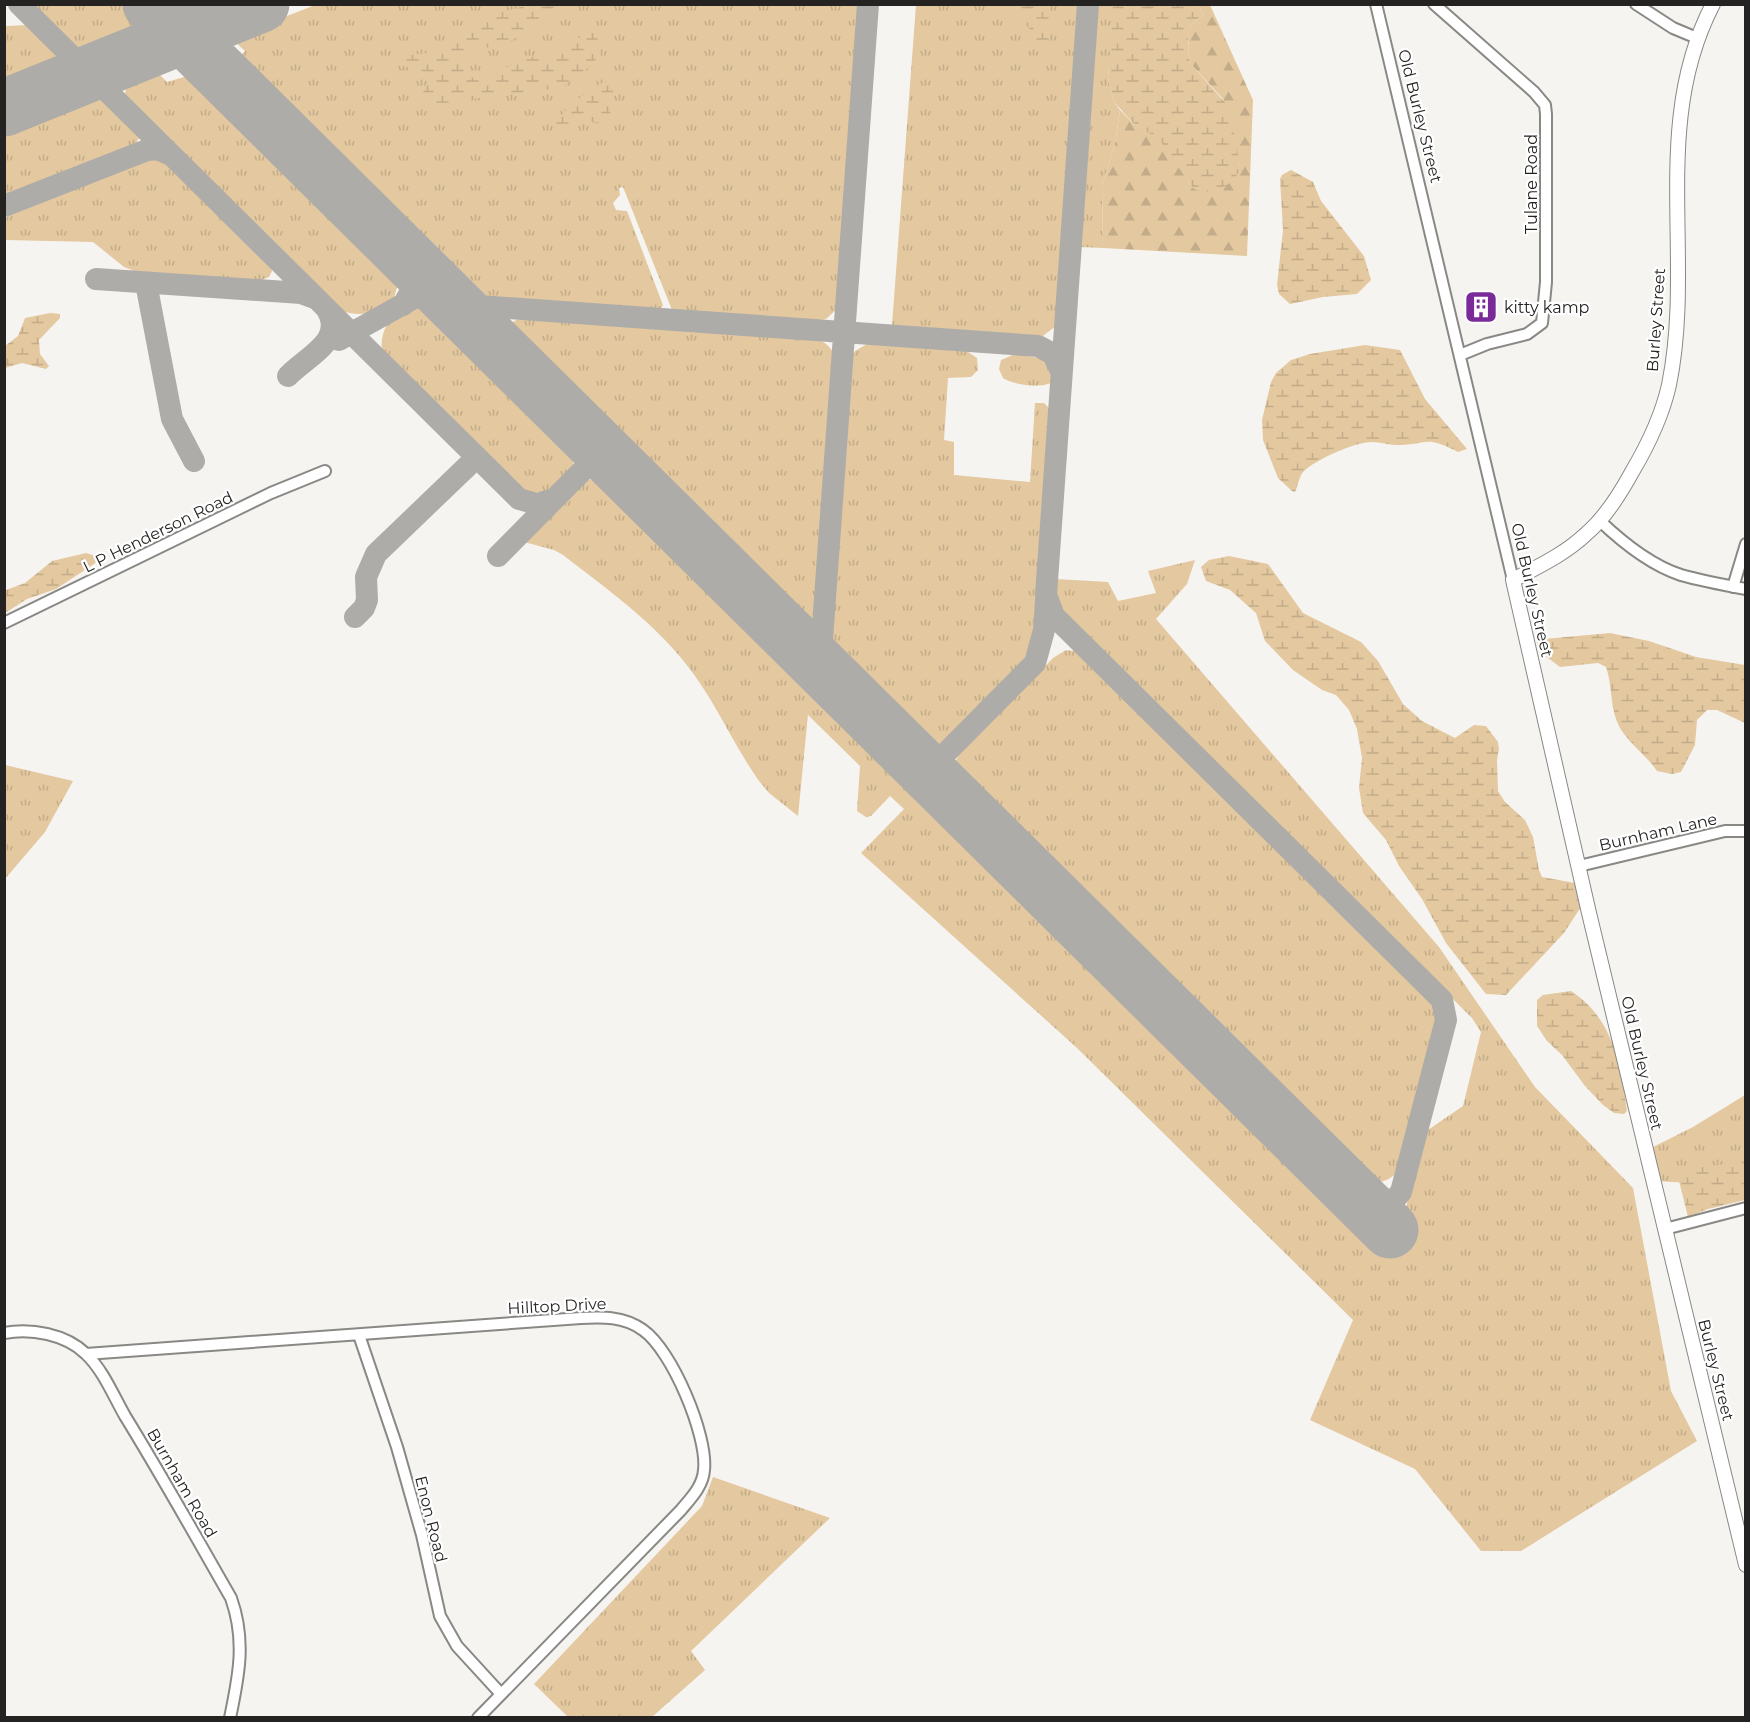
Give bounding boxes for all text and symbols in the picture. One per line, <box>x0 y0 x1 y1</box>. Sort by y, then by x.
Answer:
street label: Old Burley Street <box>1394 47 1446 185</box>
street label: Tulane Road <box>1522 134 1541 234</box>
street label: Burley Street <box>1643 267 1669 373</box>
building icon: kitty kamp <box>1463 289 1499 325</box>
place label: kitty kamp <box>1504 298 1590 317</box>
street label: L P Henderson Road <box>80 487 236 577</box>
street label: Old Burley Street <box>1507 521 1557 659</box>
street label: Burnham Lane <box>1597 809 1719 855</box>
street label: Old Burley Street <box>1617 994 1667 1132</box>
street label: Hilltop Drive <box>507 1294 607 1318</box>
street label: Burley Street <box>1694 1317 1738 1423</box>
street label: Burnham Road <box>143 1425 221 1541</box>
street label: Enon Road <box>411 1474 451 1564</box>

